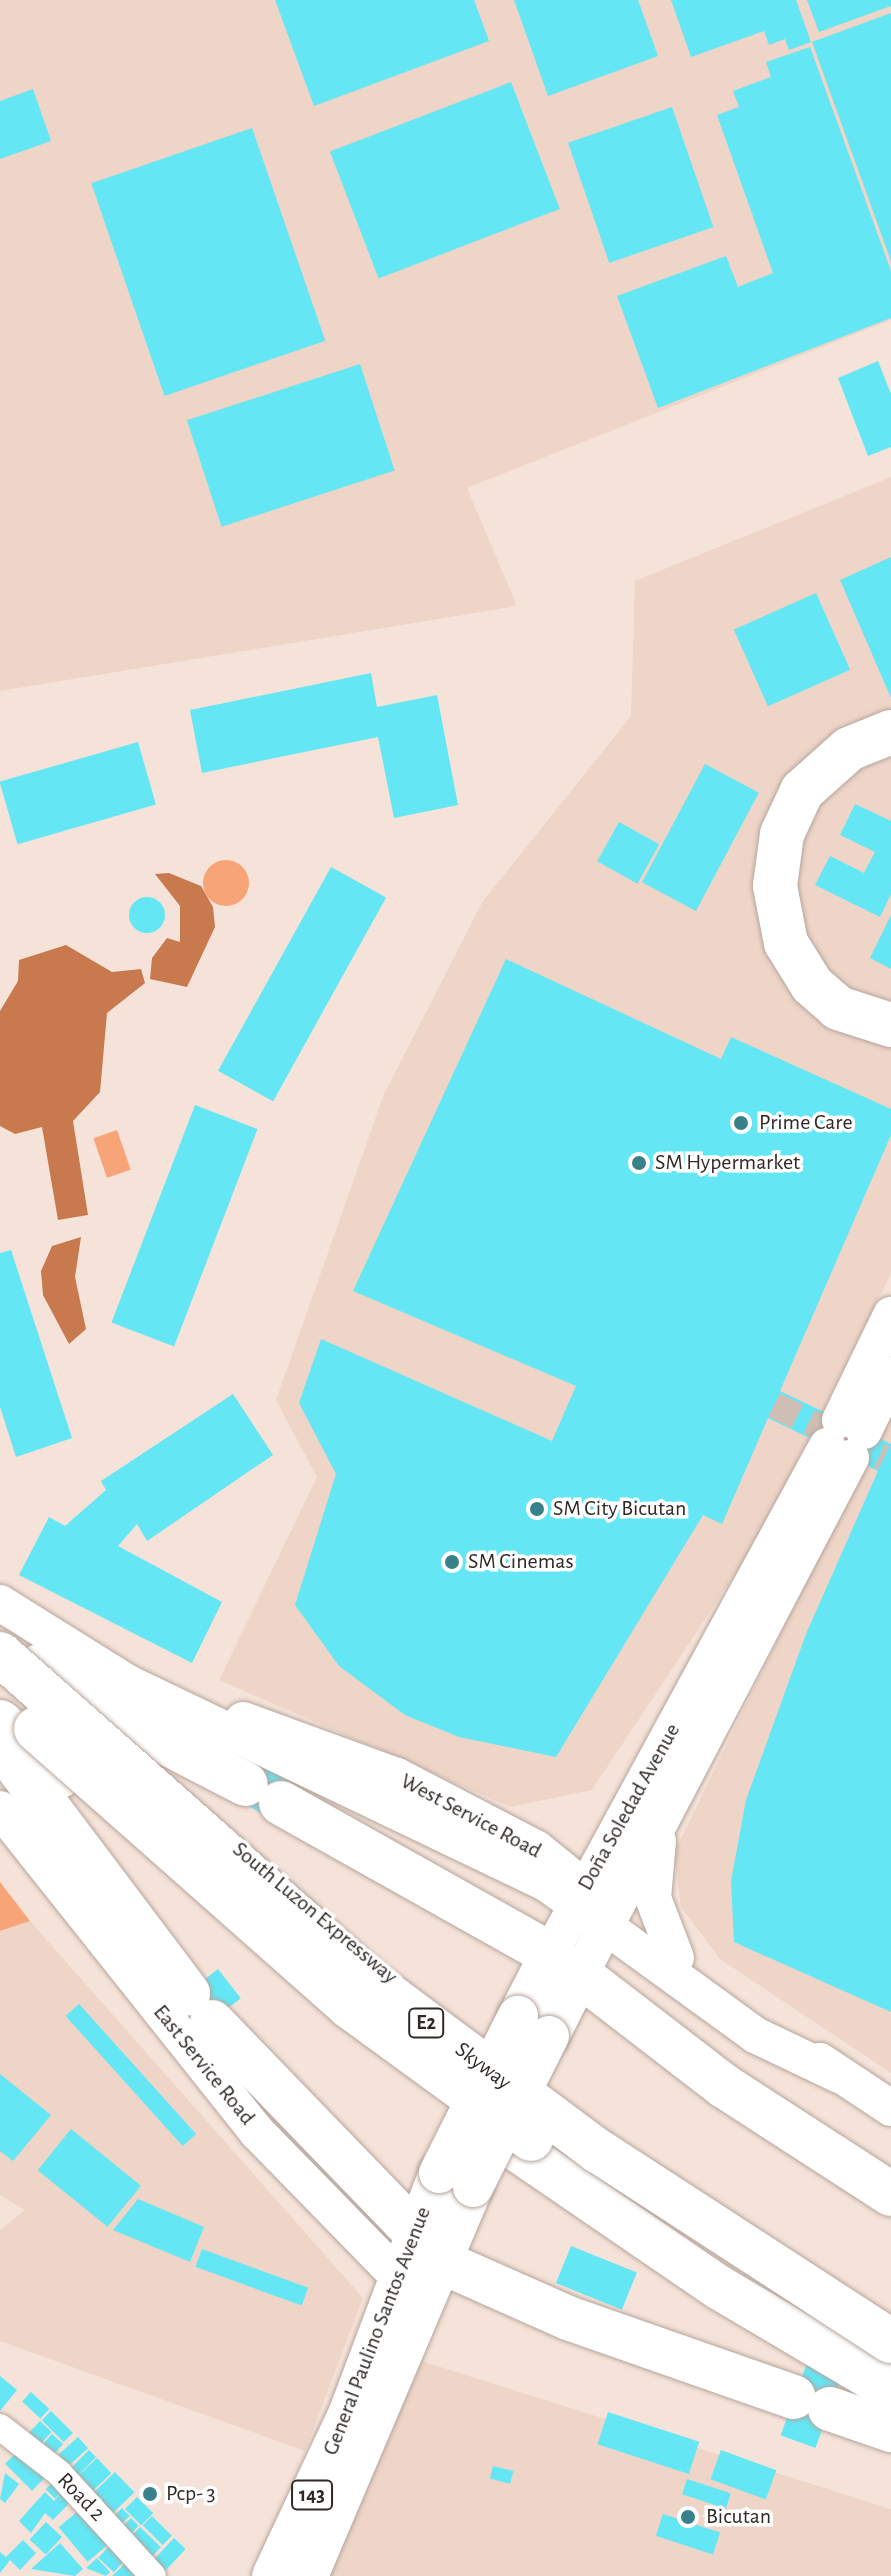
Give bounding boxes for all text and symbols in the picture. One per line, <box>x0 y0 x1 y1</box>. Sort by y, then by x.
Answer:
place label: Prime Care <box>759 1110 853 1136</box>
marker: Prime Care <box>730 1112 752 1134</box>
place label: SM Hypermarket <box>655 1150 800 1176</box>
marker: SM Hypermarket <box>630 1154 648 1172</box>
place label: SM City Bicutan <box>553 1496 686 1522</box>
marker: SM City Bicutan <box>528 1500 546 1518</box>
place label: SM Cinemas <box>468 1549 574 1575</box>
marker: SM Cinemas <box>443 1553 461 1571</box>
street label: Doña Soledad Avenue <box>572 1719 686 1895</box>
street label: West Service Road <box>396 1768 546 1864</box>
street label: South Luzon Expressway <box>227 1836 403 1990</box>
street label: East Service Road <box>147 1999 261 2131</box>
road number: E2 <box>408 2007 444 2039</box>
street label: Skyway <box>450 2036 516 2096</box>
street label: General Paulino Santos Avenue <box>317 2203 437 2459</box>
street label: Road 2 <box>52 2467 110 2527</box>
road number: 143 <box>290 2479 334 2511</box>
place label: Pcp- 3 <box>166 2481 216 2507</box>
marker: Pcp- 3 <box>141 2485 159 2503</box>
place label: Bicutan <box>706 2504 771 2530</box>
marker: Bicutan <box>677 2506 699 2528</box>

